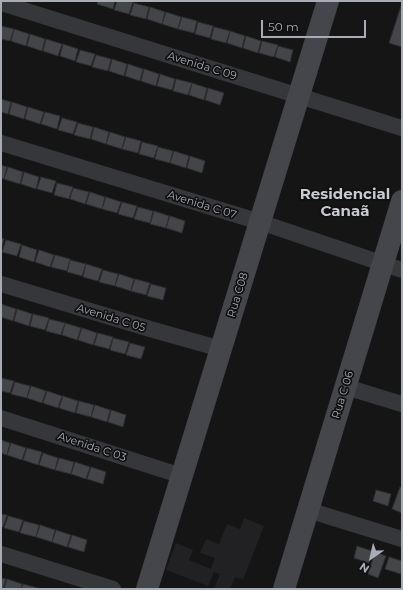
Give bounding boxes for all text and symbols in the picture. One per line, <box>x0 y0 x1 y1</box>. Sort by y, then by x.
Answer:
scale bar <box>263 12 368 38</box>
text: 50 m <box>268 19 299 34</box>
street label: Avenida C 09 <box>166 49 238 83</box>
district label: Residencial Canaã <box>300 186 390 221</box>
street label: Avenida C 07 <box>166 188 238 222</box>
street label: Rua C08 <box>225 271 251 319</box>
street label: Avenida C 05 <box>75 301 147 335</box>
street label: Rua C 06 <box>329 369 357 421</box>
street label: Avenida C 03 <box>56 430 128 464</box>
north arrow <box>351 538 391 578</box>
text: N <box>357 560 372 576</box>

